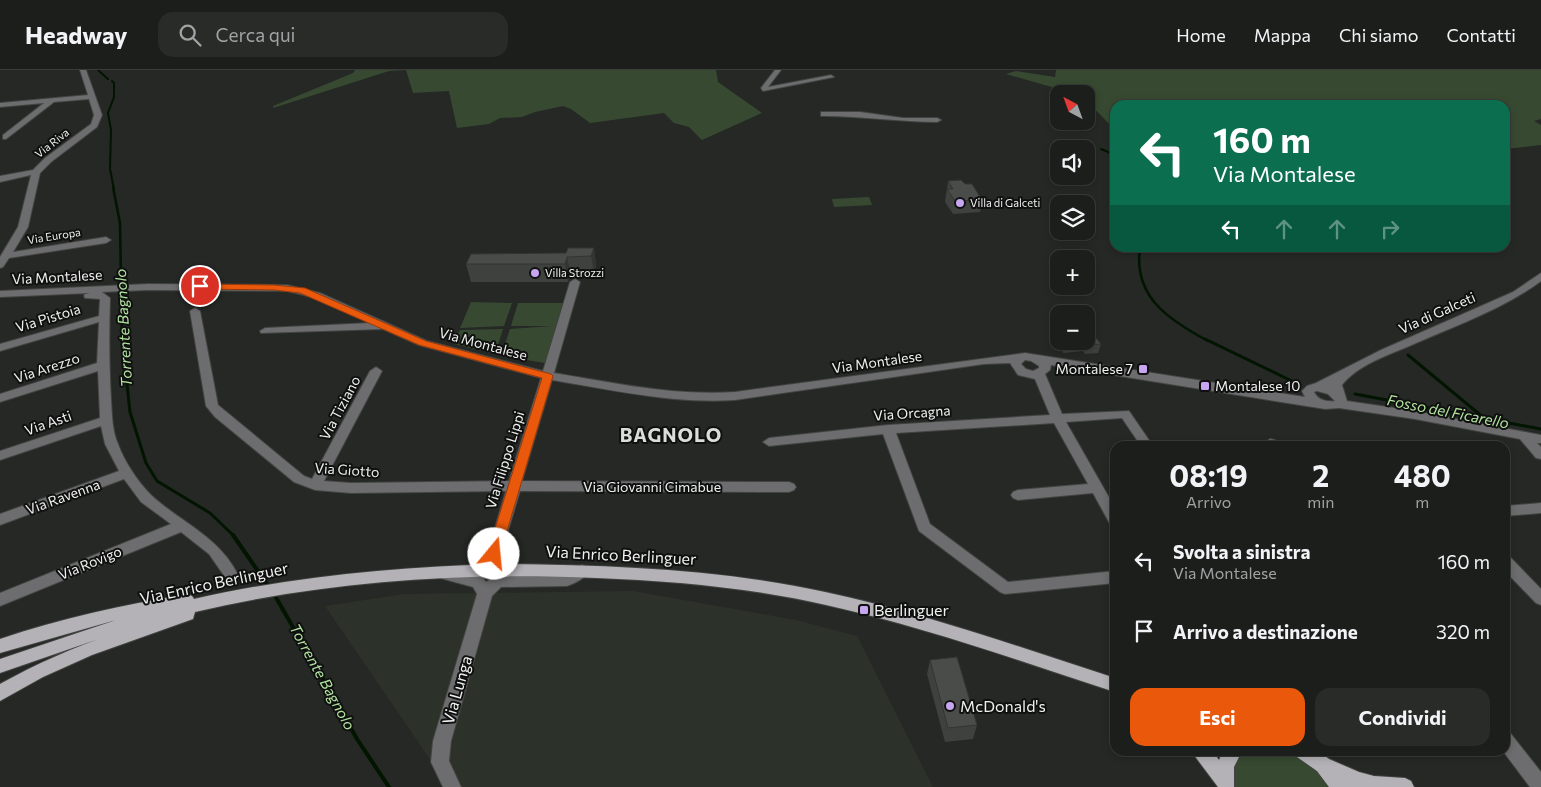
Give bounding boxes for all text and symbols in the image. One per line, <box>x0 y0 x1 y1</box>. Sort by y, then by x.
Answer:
search box <box>158 12 508 57</box>
text: Headway <box>25 20 128 49</box>
icon: search <box>176 21 204 49</box>
text: Cerca qui <box>216 23 295 46</box>
text: Home <box>1176 24 1226 46</box>
text: Mappa <box>1254 24 1311 46</box>
text: Chi siamo <box>1339 24 1418 46</box>
text: Contatti <box>1446 24 1516 46</box>
north arrow <box>1050 85 1095 130</box>
map controls <box>1050 85 1095 350</box>
text: 160 m <box>1213 117 1311 160</box>
icon: left <box>1130 120 1195 185</box>
street label: Via Riva <box>32 125 71 160</box>
button: sound <box>1050 140 1095 185</box>
text: Via Montalese <box>1213 160 1356 187</box>
button: layers <box>1050 195 1095 240</box>
place label: Villa di Galceti <box>970 196 1040 209</box>
marker: Villa di Galceti <box>954 197 966 209</box>
icon: left <box>1217 215 1245 243</box>
icon: ahead <box>1270 215 1298 243</box>
icon: ahead <box>1323 215 1351 243</box>
icon: right <box>1376 215 1404 243</box>
street label: Via Europa <box>26 225 82 246</box>
button: + <box>1050 250 1095 295</box>
pin <box>179 265 221 307</box>
street label: Via Montalese <box>11 266 103 287</box>
place label: Villa Strozzi <box>545 266 604 279</box>
marker: Villa Strozzi <box>529 267 541 279</box>
water label: Torrente Bagnolo <box>111 268 135 388</box>
icon: arrive <box>186 272 214 300</box>
street label: Via di Galceti <box>1396 288 1478 337</box>
street label: Via Pistoia <box>13 300 82 335</box>
button: − <box>1050 305 1095 350</box>
street label: Via Montalese <box>437 324 529 363</box>
street label: Via Montalese <box>831 347 923 376</box>
street label: Via Arezzo <box>12 349 82 386</box>
place label: Montalese 7 <box>1055 360 1133 377</box>
marker: Montalese 7 <box>1137 363 1149 375</box>
street label: Via Tiziano <box>316 373 364 443</box>
place label: Montalese 10 <box>1215 377 1300 394</box>
marker: Montalese 10 <box>1199 380 1211 392</box>
water label: Fosso del Ficarello <box>1386 390 1511 432</box>
street label: Via Orcagna <box>873 401 951 424</box>
street label: Via Asti <box>22 407 74 438</box>
street label: Via Filippo Lippi <box>482 409 527 511</box>
district label: BAGNOLO <box>620 423 722 446</box>
text: 08:19 <box>1169 456 1248 493</box>
text: 2 <box>1312 456 1329 493</box>
text: 480 <box>1394 456 1451 493</box>
street label: Via Giotto <box>314 459 380 480</box>
street label: Via Ravenna <box>24 475 102 518</box>
street label: Via Giovanni Cimabue <box>583 478 721 495</box>
text: Arrivo <box>1186 492 1231 511</box>
text: min <box>1307 492 1334 511</box>
text: m <box>1415 492 1429 511</box>
position arrow <box>467 527 519 579</box>
text: Svolta a sinistra <box>1173 540 1311 563</box>
street label: Via Enrico Berlinguer <box>545 541 698 568</box>
street label: Via Rovigo <box>56 542 124 583</box>
icon: left <box>1130 547 1158 575</box>
text: 160 m <box>1438 550 1490 573</box>
street label: Via Enrico Berlinguer <box>138 557 290 608</box>
text: Via Montalese <box>1173 563 1277 582</box>
place label: Berlinguer <box>874 600 950 619</box>
marker: Berlinguer <box>858 604 870 616</box>
icon: arrive <box>1130 617 1158 645</box>
water label: Torrente Bagnolo <box>286 620 359 733</box>
text: Arrivo a destinazione <box>1173 620 1358 643</box>
text: 320 m <box>1436 620 1490 643</box>
street label: Via Lunga <box>438 653 475 726</box>
button: Esci <box>1130 688 1305 746</box>
button: Condividi <box>1315 688 1490 746</box>
place label: McDonald's <box>960 696 1046 715</box>
marker: McDonald's <box>944 700 956 712</box>

